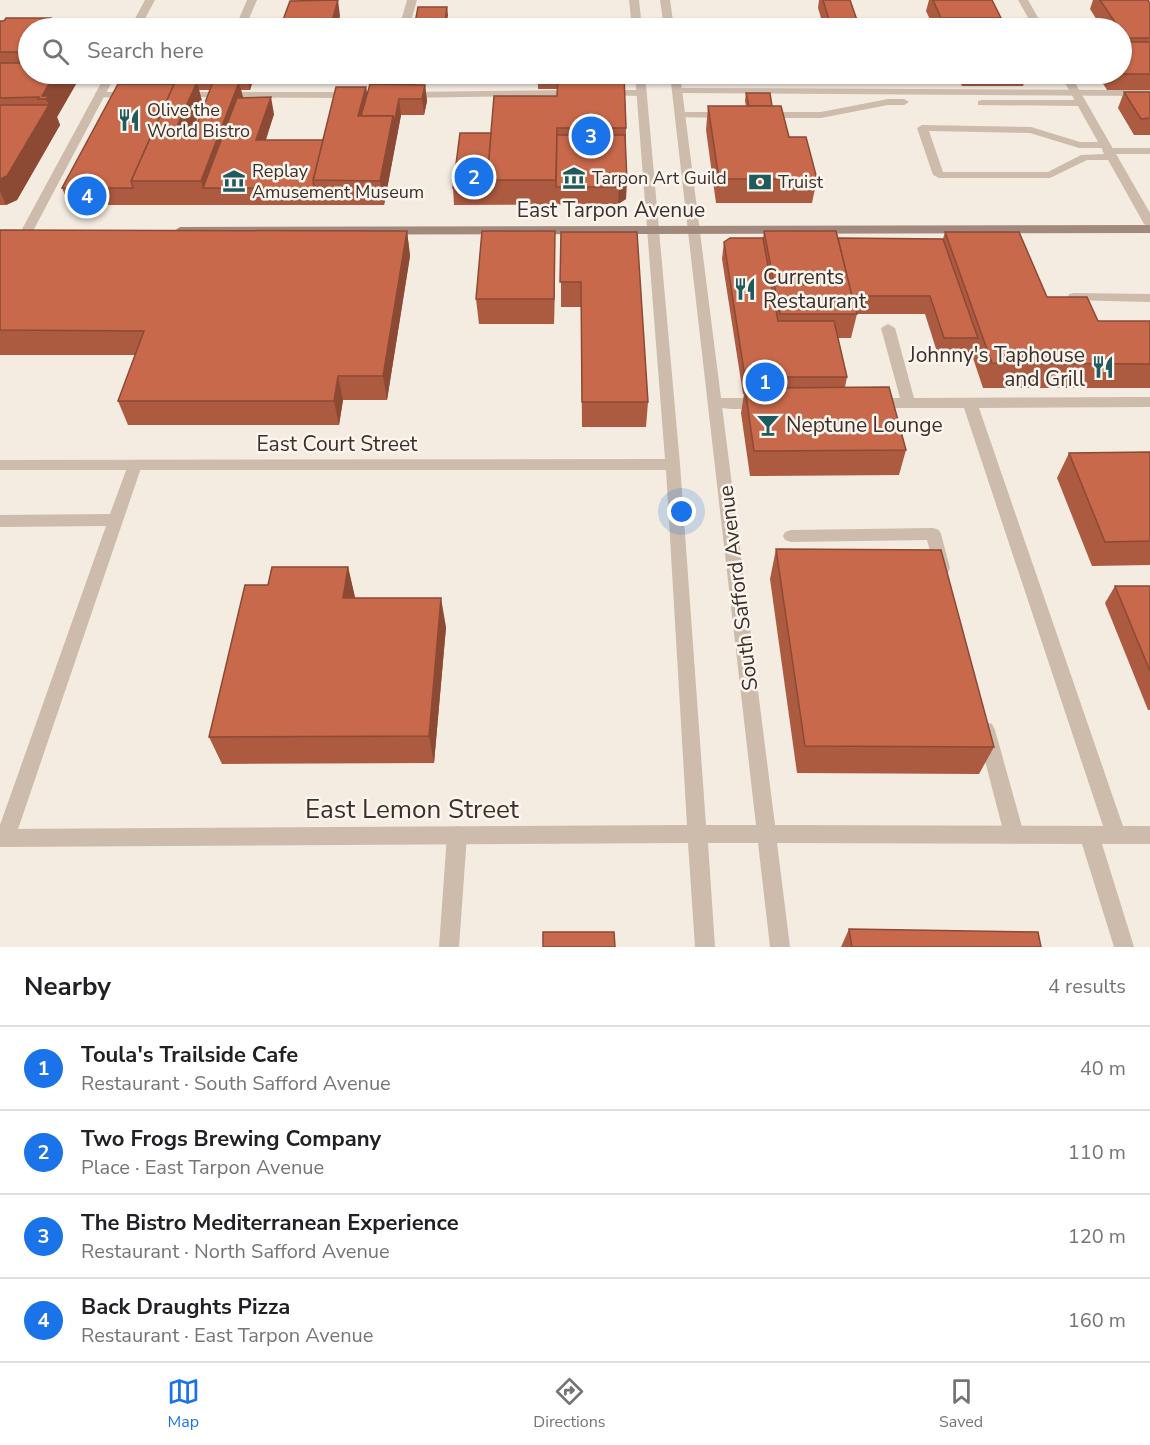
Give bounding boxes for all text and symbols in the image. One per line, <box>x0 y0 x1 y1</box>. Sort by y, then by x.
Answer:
search box <box>18 18 1132 84</box>
icon: search <box>39 35 72 68</box>
text: Search here <box>87 36 204 66</box>
place label: Olive the World Bistro <box>147 98 250 143</box>
restaurant icon: Olive the World Bistro <box>116 107 142 133</box>
pin: 3 <box>572 114 610 158</box>
pin: 2 <box>454 154 494 200</box>
place label: Replay Amusement Museum <box>252 159 424 204</box>
museum icon: Tarpon Art Guild <box>561 165 587 191</box>
place label: Tarpon Art Guild <box>592 166 727 190</box>
museum icon: Replay Amusement Museum <box>221 168 247 194</box>
bank icon: Truist <box>747 169 773 195</box>
place label: Truist <box>778 170 824 194</box>
pin: 4 <box>68 174 106 218</box>
street label: East Tarpon Avenue <box>517 196 705 224</box>
place label: Currents Restaurant <box>763 263 867 315</box>
restaurant icon: Currents Restaurant <box>732 276 758 302</box>
place label: Johnny's Taphouse and Grill <box>908 341 1086 393</box>
restaurant icon: Johnny's Taphouse and Grill <box>1090 354 1116 380</box>
pin: 1 <box>746 360 784 404</box>
place label: Neptune Lounge <box>786 411 943 439</box>
bar icon: Neptune Lounge <box>755 412 781 438</box>
street label: East Court Street <box>257 430 418 458</box>
street label: South Safford Avenue <box>712 484 764 692</box>
your location <box>667 497 696 526</box>
street label: East Lemon Street <box>305 792 520 827</box>
text: Nearby <box>24 969 111 1004</box>
text: 4 results <box>1048 973 1126 1000</box>
text: Toula's Trailside Cafe <box>81 1040 298 1070</box>
text: 1 <box>38 1055 50 1082</box>
text: 40 m <box>1080 1055 1126 1082</box>
text: Restaurant · South Safford Avenue <box>81 1070 391 1097</box>
text: Two Frogs Brewing Company <box>81 1124 381 1154</box>
text: 2 <box>38 1139 50 1166</box>
text: 110 m <box>1068 1139 1126 1166</box>
text: Place · East Tarpon Avenue <box>81 1154 324 1181</box>
text: The Bistro Mediterranean Experience <box>81 1208 459 1238</box>
text: 3 <box>38 1223 50 1250</box>
text: 120 m <box>1068 1223 1126 1250</box>
text: Restaurant · North Safford Avenue <box>81 1238 390 1265</box>
text: Back Draughts Pizza <box>81 1292 290 1322</box>
text: 4 <box>38 1307 50 1334</box>
text: 160 m <box>1068 1307 1126 1334</box>
text: Restaurant · East Tarpon Avenue <box>81 1322 373 1349</box>
tab: Map <box>167 1375 200 1433</box>
tab: Directions <box>533 1375 605 1433</box>
tab: Saved <box>939 1375 983 1433</box>

